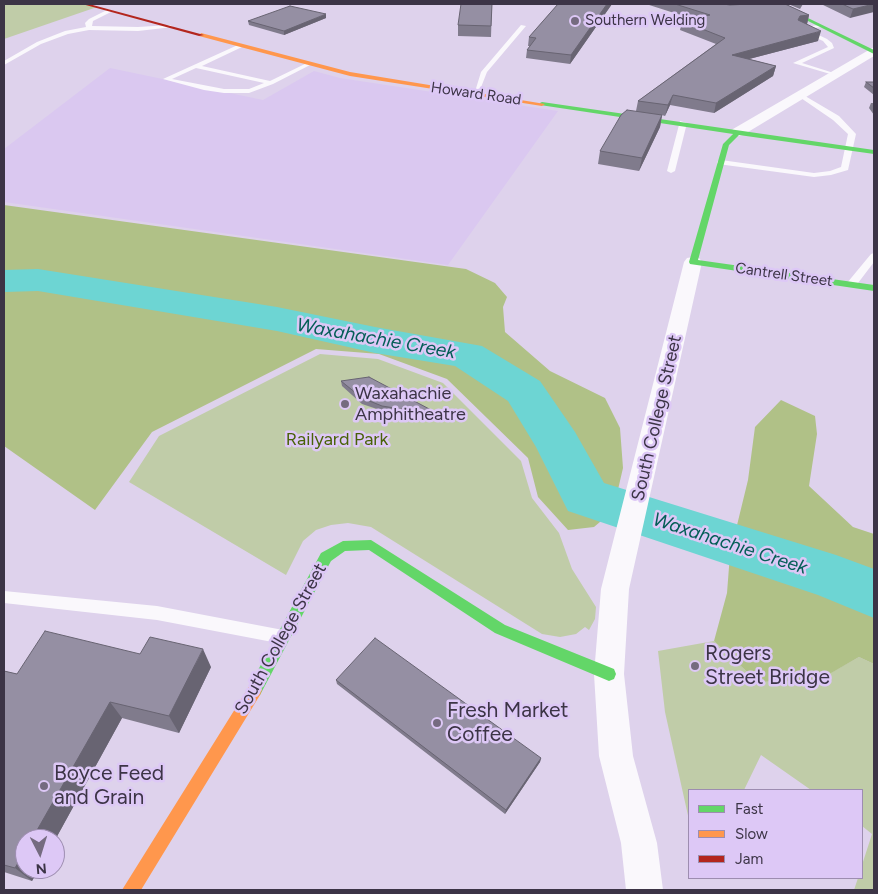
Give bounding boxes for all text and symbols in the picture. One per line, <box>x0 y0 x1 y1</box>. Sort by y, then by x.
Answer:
place label: Southern Welding <box>585 12 705 30</box>
marker: Southern Welding <box>569 15 581 27</box>
street label: Howard Road <box>430 79 522 109</box>
street label: Cantrell Street <box>734 259 834 291</box>
water label: Waxahachie Creek <box>295 314 457 364</box>
street label: South College Street <box>627 333 687 503</box>
place label: Waxahachie Amphitheatre <box>355 383 466 426</box>
marker: Waxahachie Amphitheatre <box>339 398 351 410</box>
park label: Railyard Park <box>286 429 388 451</box>
water label: Waxahachie Creek <box>650 508 810 580</box>
street label: South College Street <box>231 560 331 718</box>
place label: Rogers Street Bridge <box>705 641 830 691</box>
marker: Rogers Street Bridge <box>689 660 701 672</box>
place label: Fresh Market Coffee <box>447 698 568 748</box>
marker: Fresh Market Coffee <box>431 717 443 729</box>
place label: Boyce Feed and Grain <box>54 761 164 811</box>
marker: Boyce Feed and Grain <box>38 780 50 792</box>
legend <box>688 789 863 879</box>
text: Fast <box>735 800 763 818</box>
text: Slow <box>735 825 768 843</box>
north arrow <box>15 829 65 879</box>
text: Jam <box>735 850 763 868</box>
text: N <box>35 860 47 877</box>

